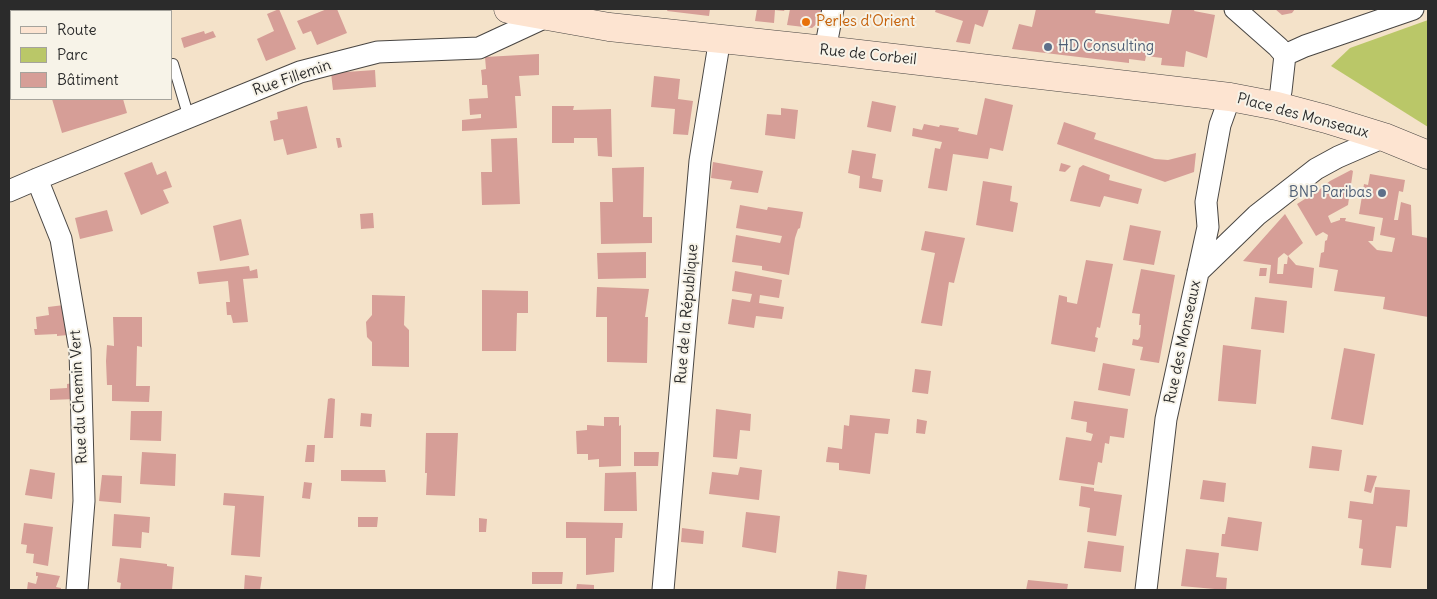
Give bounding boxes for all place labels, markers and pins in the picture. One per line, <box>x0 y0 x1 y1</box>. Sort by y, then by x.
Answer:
place label: Perles d'Orient <box>816 13 915 31</box>
marker: Perles d'Orient <box>800 16 812 28</box>
place label: HD Consulting <box>1058 38 1154 56</box>
marker: HD Consulting <box>1042 41 1054 53</box>
place label: BNP Paribas <box>1289 184 1372 202</box>
marker: BNP Paribas <box>1376 187 1388 199</box>

